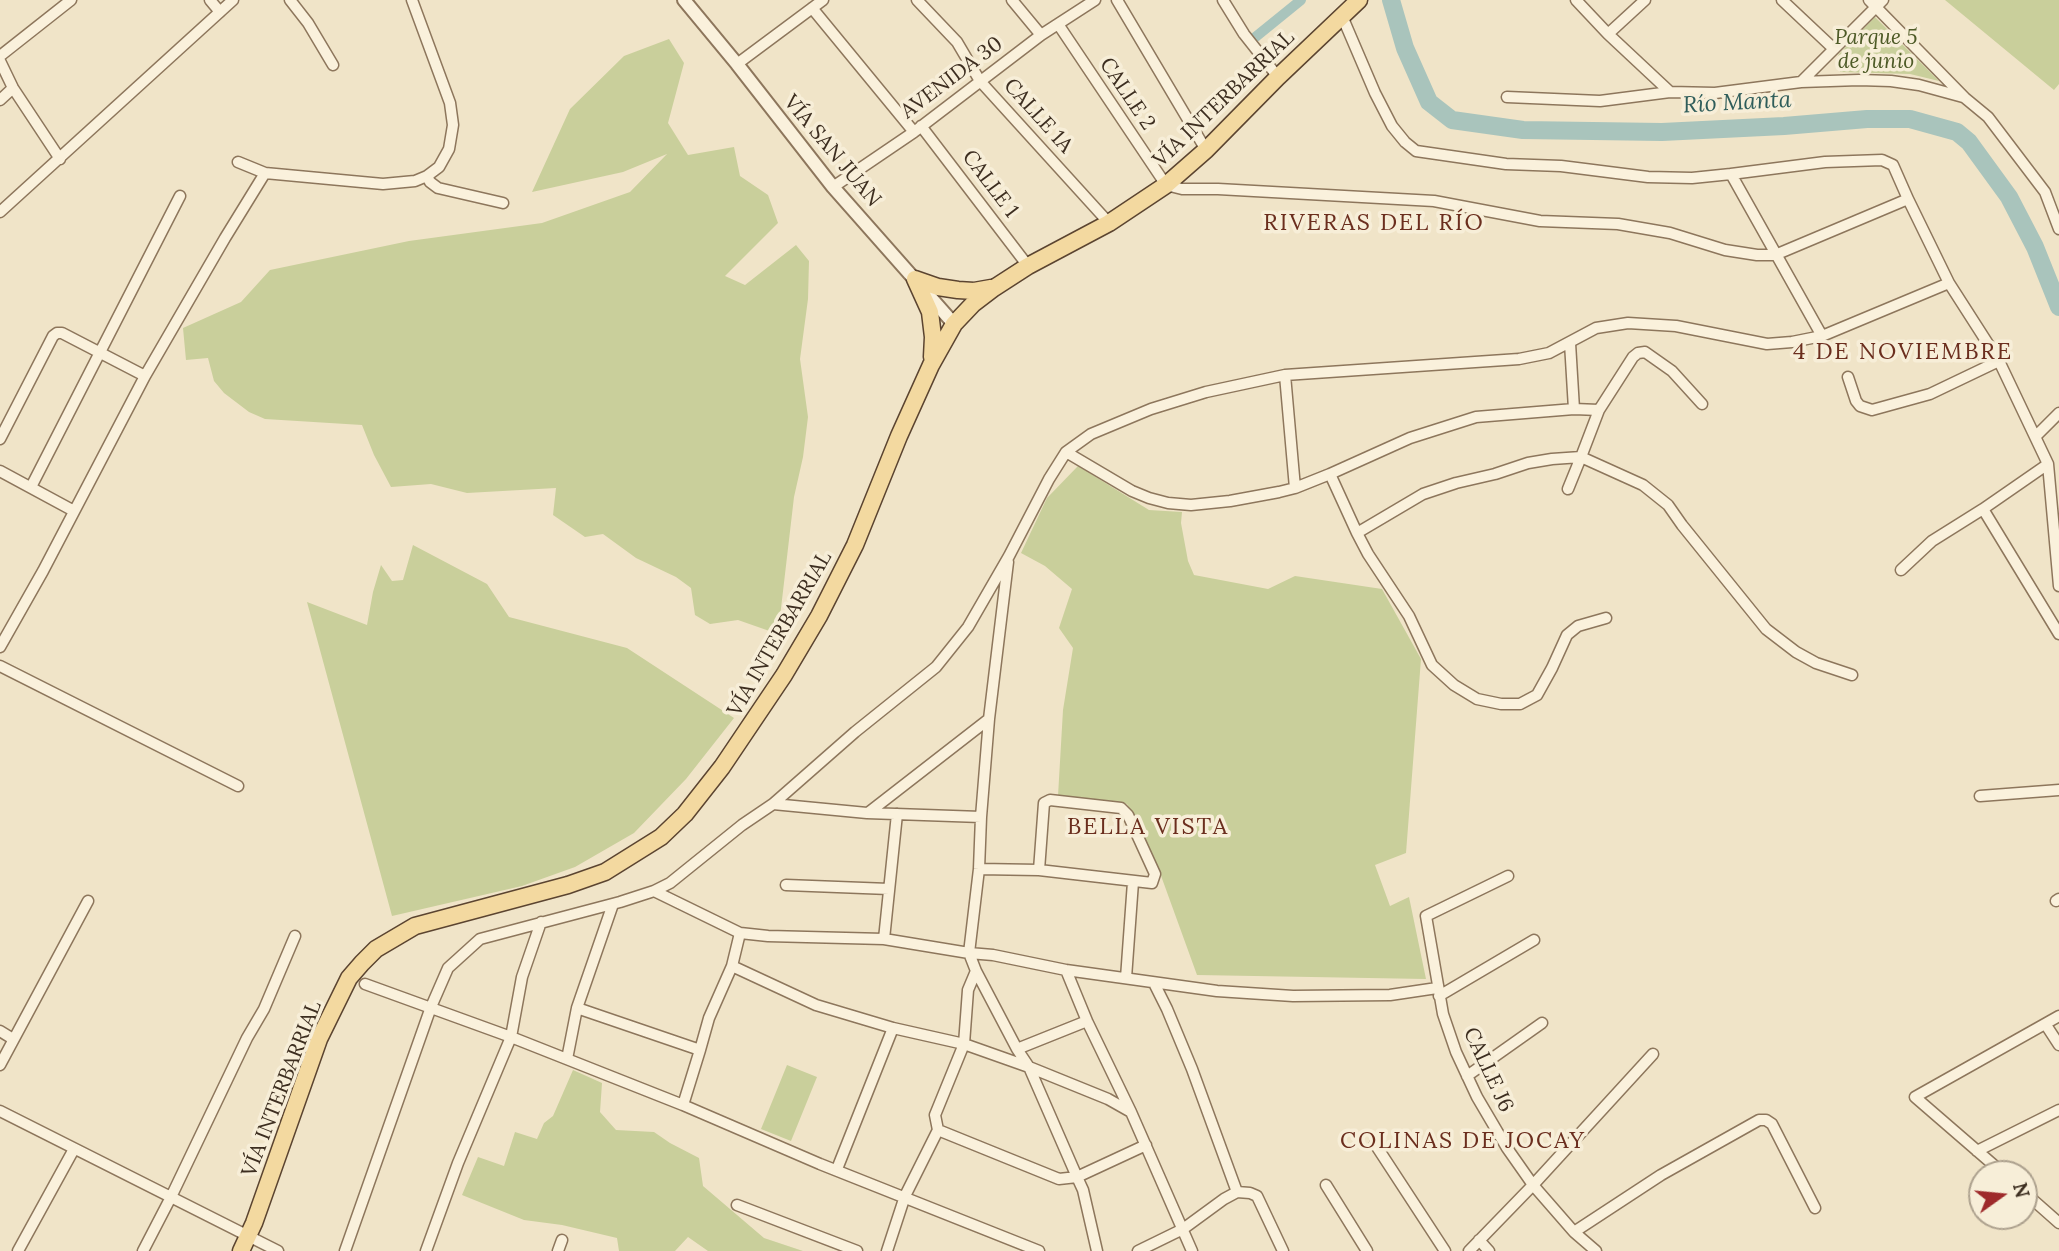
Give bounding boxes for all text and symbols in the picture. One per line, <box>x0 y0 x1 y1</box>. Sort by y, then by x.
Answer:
street label: VÍA INTERBARRIAL <box>1148 25 1300 173</box>
park label: Parque 5 de junio <box>1834 25 1918 75</box>
street label: AVENIDA 30 <box>896 32 1008 124</box>
street label: CALLE 2 <box>1094 53 1160 135</box>
street label: CALLE 1A <box>998 74 1078 158</box>
water label: Río Manta <box>1682 86 1792 120</box>
street label: VÍA SAN JUAN <box>778 90 886 212</box>
street label: CALLE 1 <box>956 145 1024 223</box>
district label: RIVERAS DEL RÍO <box>1265 209 1483 237</box>
district label: 4 DE NOVIEMBRE <box>1795 338 2011 366</box>
street label: VÍA INTERBARRIAL <box>722 547 838 721</box>
district label: BELLA VISTA <box>1068 813 1228 841</box>
street label: VÍA INTERBARRIAL <box>237 997 327 1181</box>
street label: CALLE J6 <box>1457 1024 1519 1116</box>
district label: COLINAS DE JOCAY <box>1342 1127 1584 1155</box>
north arrow <box>1968 1160 2038 1230</box>
text: N <box>2008 1180 2035 1200</box>

